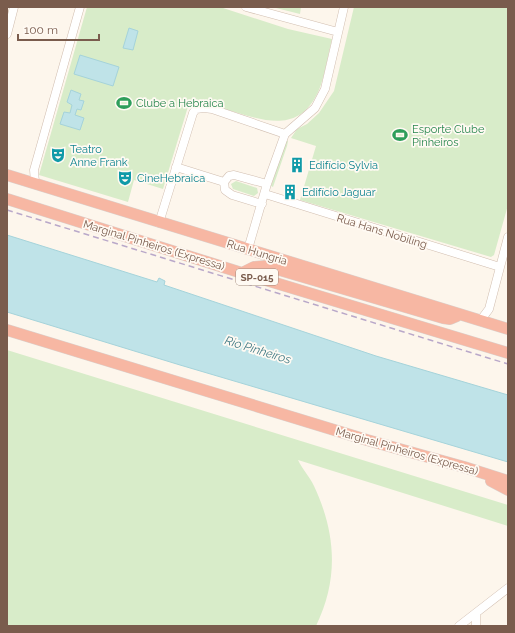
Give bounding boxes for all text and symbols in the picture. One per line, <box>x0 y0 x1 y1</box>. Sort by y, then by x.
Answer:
scale bar <box>18 16 99 42</box>
text: 100 m <box>24 23 58 37</box>
sports icon: Clube a Hebraica <box>115 94 133 112</box>
place label: Clube a Hebraica <box>136 97 223 110</box>
place label: Esporte Clube Pinheiros <box>412 123 485 149</box>
sports icon: Esporte Clube Pinheiros <box>391 126 409 144</box>
place label: Teatro Anne Frank <box>70 143 128 169</box>
theatre icon: Teatro Anne Frank <box>49 146 67 164</box>
building icon: Edifício Sylvia <box>288 156 306 174</box>
place label: Edifício Sylvia <box>309 159 378 172</box>
theatre icon: CineHebraica <box>116 169 134 187</box>
place label: CineHebraica <box>137 172 205 185</box>
building icon: Edifício Jaguar <box>281 183 299 201</box>
place label: Edifício Jaguar <box>302 186 376 199</box>
street label: Rua Hans Nobiling <box>335 212 429 251</box>
street label: Marginal Pinheiros (Expressa) <box>82 218 226 273</box>
street label: Rua Hungria <box>225 237 289 268</box>
road number: SP-015 <box>236 269 278 285</box>
water label: Rio Pinheiros <box>223 333 293 367</box>
street label: Marginal Pinheiros (Expressa) <box>334 425 480 478</box>

